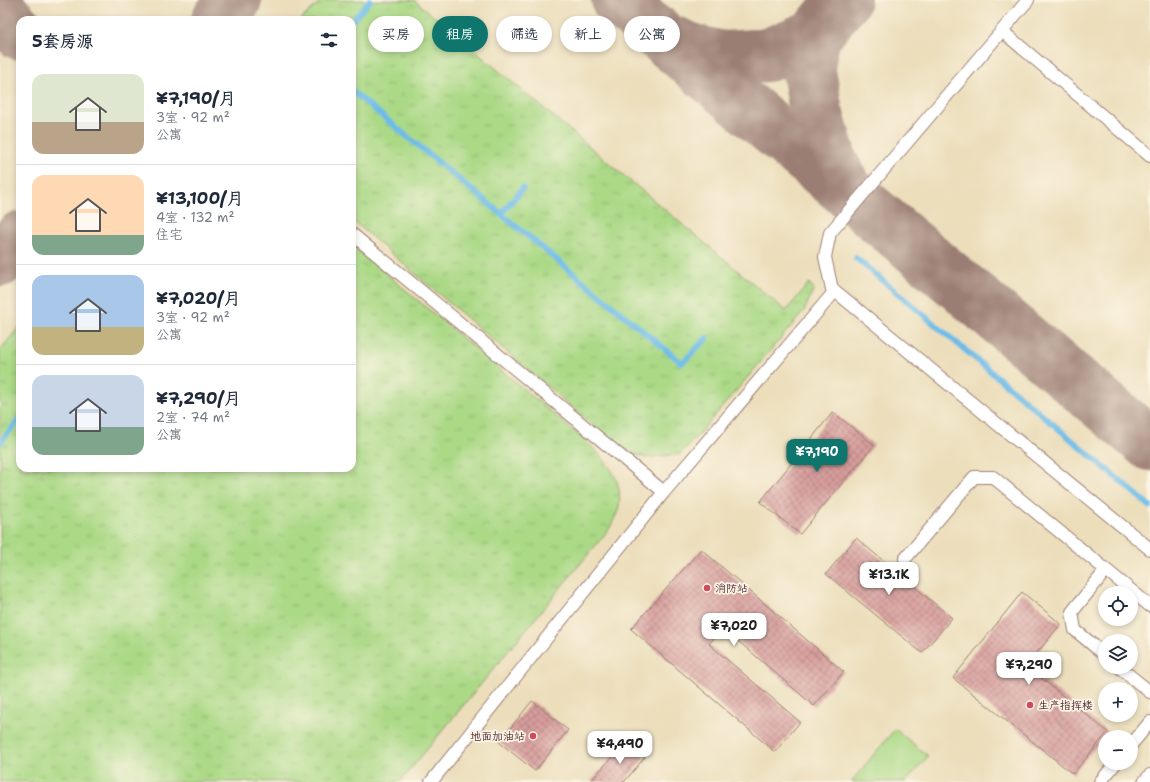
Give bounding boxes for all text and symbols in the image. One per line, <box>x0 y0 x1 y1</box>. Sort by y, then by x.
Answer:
chip: 买房 <box>368 16 424 52</box>
chip: 租房 <box>432 16 488 52</box>
chip: 筛选 <box>496 16 552 52</box>
chip: 新上 <box>560 16 616 52</box>
chip: 公寓 <box>624 16 680 52</box>
icon: filters <box>318 29 340 51</box>
text: 5套房源 <box>32 30 94 52</box>
text: ¥7,190/月 <box>156 87 236 109</box>
icon: home <box>64 90 112 138</box>
text: 3室 · 92 m² <box>156 109 230 126</box>
text: 公寓 <box>156 126 182 143</box>
text: ¥13,100/月 <box>156 187 244 209</box>
icon: home <box>64 191 112 239</box>
text: 4室 · 132 m² <box>156 209 234 226</box>
text: 住宅 <box>156 226 182 243</box>
text: ¥7,020/月 <box>156 287 241 309</box>
icon: home <box>64 291 112 339</box>
text: 3室 · 92 m² <box>156 309 230 326</box>
text: 公寓 <box>156 326 182 343</box>
text: ¥7,290/月 <box>156 387 241 409</box>
icon: home <box>64 391 112 439</box>
text: 2室 · 74 m² <box>156 409 230 426</box>
text: 公寓 <box>156 426 182 443</box>
pin: ¥7,190 <box>784 439 850 473</box>
text: ¥7,190 <box>795 443 839 460</box>
pin: ¥13.1K <box>856 562 922 596</box>
text: ¥13.1K <box>869 566 909 583</box>
place label: 消防站 <box>715 581 748 596</box>
marker: 消防站 <box>702 583 712 593</box>
map controls <box>1098 586 1138 770</box>
button: locate <box>1098 586 1138 626</box>
pin: ¥7,020 <box>701 613 767 647</box>
text: ¥7,020 <box>711 617 757 634</box>
button: layers <box>1098 634 1138 674</box>
pin: ¥7,290 <box>996 652 1062 686</box>
text: ¥7,290 <box>1005 656 1053 673</box>
button: + <box>1098 682 1138 722</box>
place label: 生产指挥楼 <box>1038 698 1093 713</box>
marker: 生产指挥楼 <box>1025 700 1035 710</box>
place label: 地面加油站 <box>470 729 525 744</box>
button: − <box>1098 730 1138 770</box>
marker: 地面加油站 <box>528 731 538 741</box>
pin: ¥4,490 <box>587 731 653 765</box>
text: ¥4,490 <box>596 735 644 752</box>

